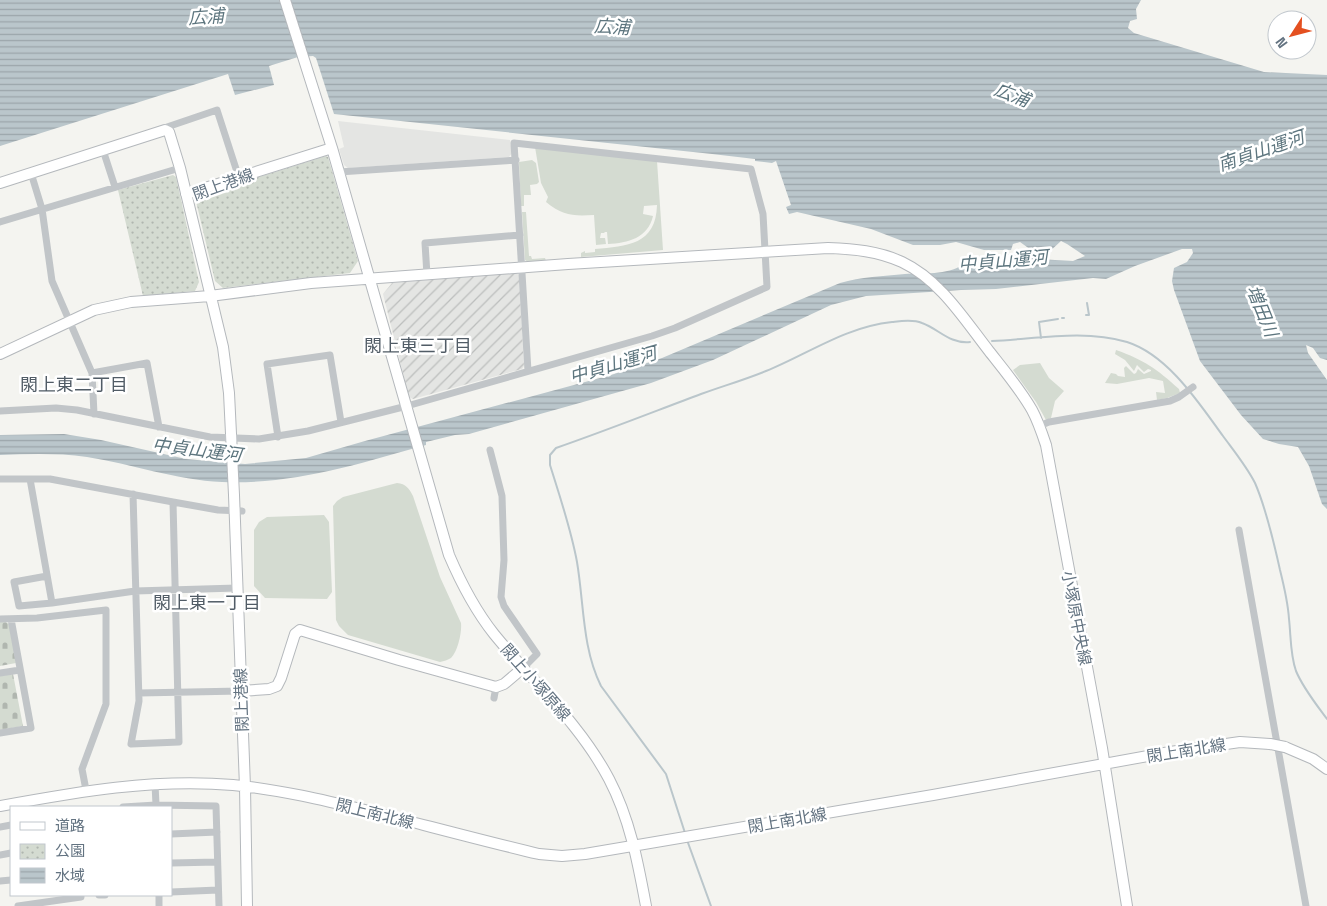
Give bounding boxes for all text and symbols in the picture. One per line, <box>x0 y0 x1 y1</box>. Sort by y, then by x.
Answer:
water label: 広浦 <box>187 4 228 29</box>
north arrow <box>1267 10 1317 60</box>
water label: 広浦 <box>593 14 634 39</box>
text: N <box>1271 34 1292 52</box>
water label: 広浦 <box>991 77 1036 113</box>
water label: 南貞山運河 <box>1215 124 1310 176</box>
street label: 閖上港線 <box>190 164 257 205</box>
water label: 中貞山運河 <box>957 245 1052 276</box>
water label: 増田川 <box>1242 281 1284 342</box>
district label: 閖上東三丁目 <box>364 334 472 357</box>
water label: 中貞山運河 <box>566 340 662 388</box>
district label: 閖上東二丁目 <box>20 373 128 396</box>
water label: 中貞山運河 <box>151 433 246 467</box>
street label: 小塚原中央線 <box>1057 569 1096 667</box>
district label: 閖上東一丁目 <box>153 591 261 614</box>
street label: 閖上小塚原線 <box>496 639 575 725</box>
street label: 閖上港線 <box>230 668 253 732</box>
street label: 閖上南北線 <box>1145 734 1227 767</box>
street label: 閖上南北線 <box>334 794 416 833</box>
street label: 閖上南北線 <box>746 803 828 838</box>
legend <box>10 806 172 896</box>
text: 道路 <box>55 816 85 835</box>
text: 公園 <box>55 841 85 860</box>
text: 水域 <box>55 866 85 885</box>

